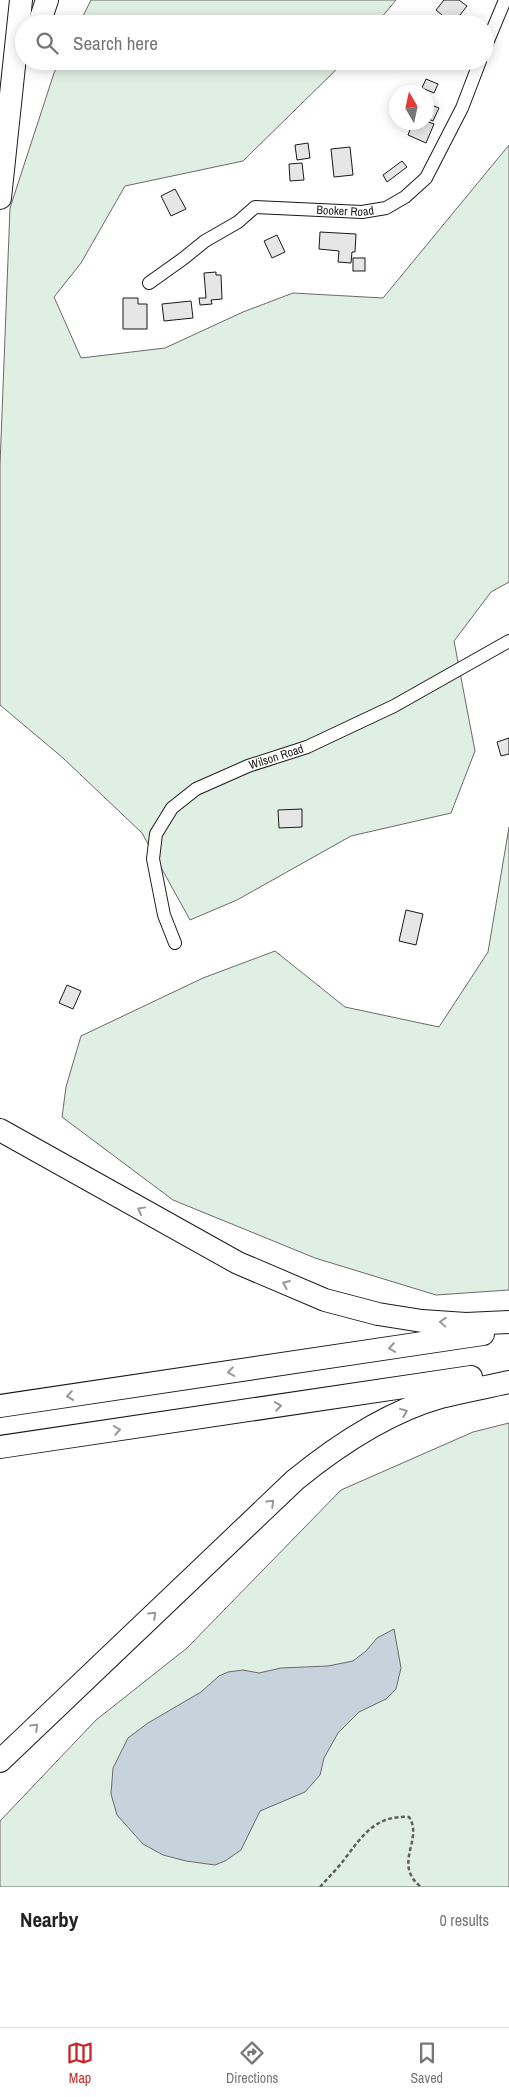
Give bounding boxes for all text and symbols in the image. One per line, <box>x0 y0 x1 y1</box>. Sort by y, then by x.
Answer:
search box <box>15 15 494 70</box>
icon: search <box>33 29 61 57</box>
text: Search here <box>73 30 158 56</box>
north arrow <box>389 85 434 130</box>
street label: Booker Road <box>316 202 375 220</box>
street label: Wilson Road <box>247 741 306 773</box>
one-way arrow <box>138 1206 147 1216</box>
one-way arrow <box>282 1279 291 1290</box>
one-way arrow <box>439 1317 447 1328</box>
one-way arrow <box>387 1342 396 1352</box>
one-way arrow <box>227 1366 235 1376</box>
one-way arrow <box>66 1390 74 1401</box>
one-way arrow <box>274 1401 282 1411</box>
one-way arrow <box>399 1408 408 1418</box>
one-way arrow <box>113 1425 122 1435</box>
one-way arrow <box>265 1500 274 1509</box>
one-way arrow <box>147 1612 156 1621</box>
one-way arrow <box>30 1724 39 1733</box>
text: Nearby <box>20 1905 78 1934</box>
text: 0 results <box>439 1909 489 1931</box>
tab: Map <box>66 2039 94 2087</box>
tab: Directions <box>226 2039 278 2087</box>
tab: Saved <box>410 2039 443 2087</box>

